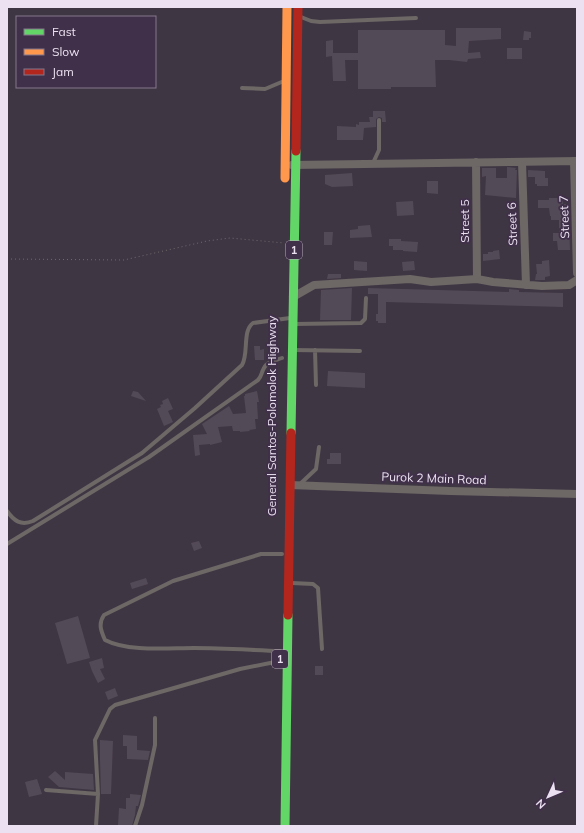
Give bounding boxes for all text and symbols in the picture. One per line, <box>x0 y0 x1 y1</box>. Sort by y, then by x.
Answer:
legend <box>16 16 156 88</box>
text: Fast <box>52 24 76 39</box>
text: Slow <box>52 44 80 59</box>
text: Jam <box>52 64 74 79</box>
street label: Street 7 <box>556 195 572 239</box>
street label: Street 5 <box>457 199 472 243</box>
street label: Street 6 <box>504 202 520 246</box>
road number: 1 <box>286 241 302 259</box>
street label: General Santos-Polomolok Highway <box>264 315 279 516</box>
street label: Purok 2 Main Road <box>381 469 487 487</box>
road number: 1 <box>272 650 288 668</box>
north arrow <box>528 777 568 817</box>
text: N <box>533 796 549 812</box>

